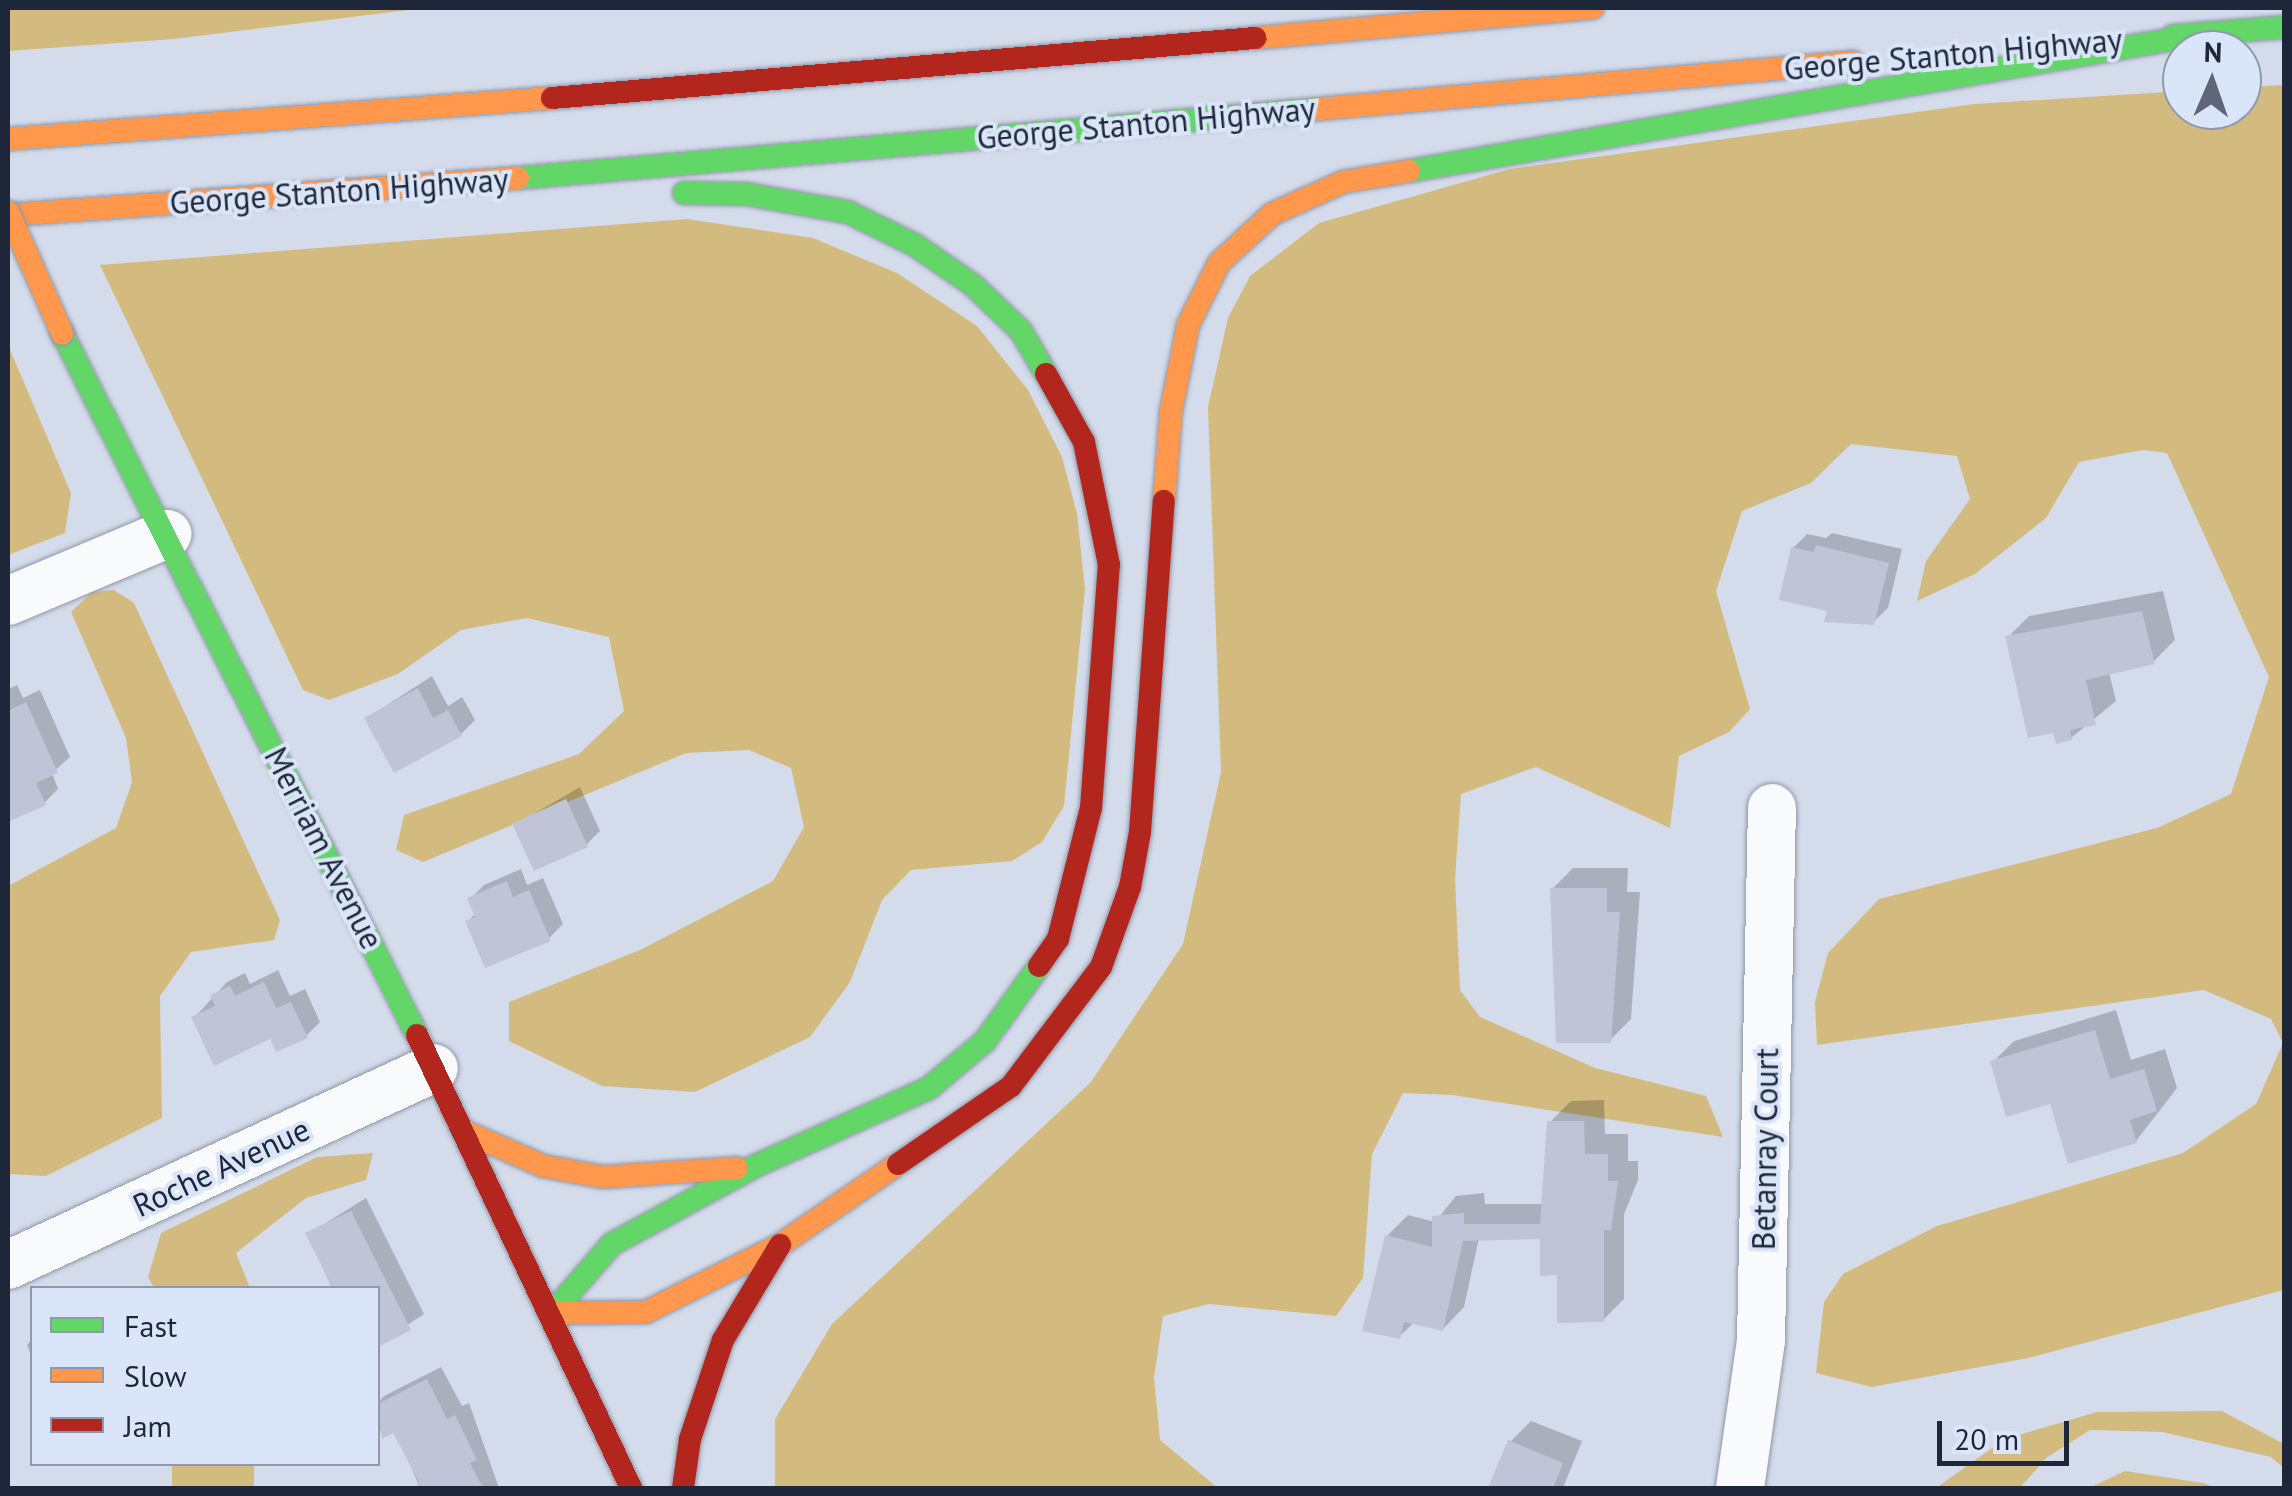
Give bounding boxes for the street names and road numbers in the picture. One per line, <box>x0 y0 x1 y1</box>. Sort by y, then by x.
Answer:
street label: George Stanton Highway <box>1782 20 2124 88</box>
street label: George Stanton Highway <box>975 89 1317 157</box>
street label: George Stanton Highway <box>168 160 510 222</box>
street label: Merriam Avenue <box>256 740 392 956</box>
street label: Betanray Court <box>1744 1047 1786 1251</box>
street label: Roche Avenue <box>126 1109 316 1225</box>

